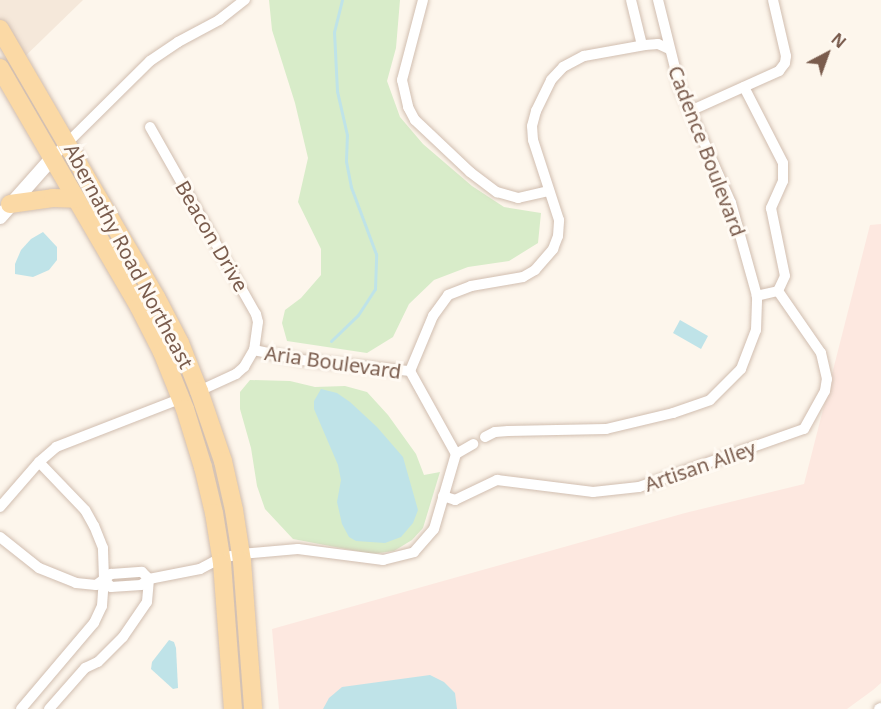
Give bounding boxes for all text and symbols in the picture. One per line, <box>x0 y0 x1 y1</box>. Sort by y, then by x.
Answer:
north arrow <box>797 24 857 84</box>
text: N <box>827 28 851 53</box>
street label: Cadence Boulevard <box>663 62 751 240</box>
street label: Abernathy Road Northeast <box>60 140 198 372</box>
street label: Beacon Drive <box>171 176 253 296</box>
street label: Aria Boulevard <box>263 341 403 383</box>
street label: Artisan Alley <box>641 436 759 496</box>

